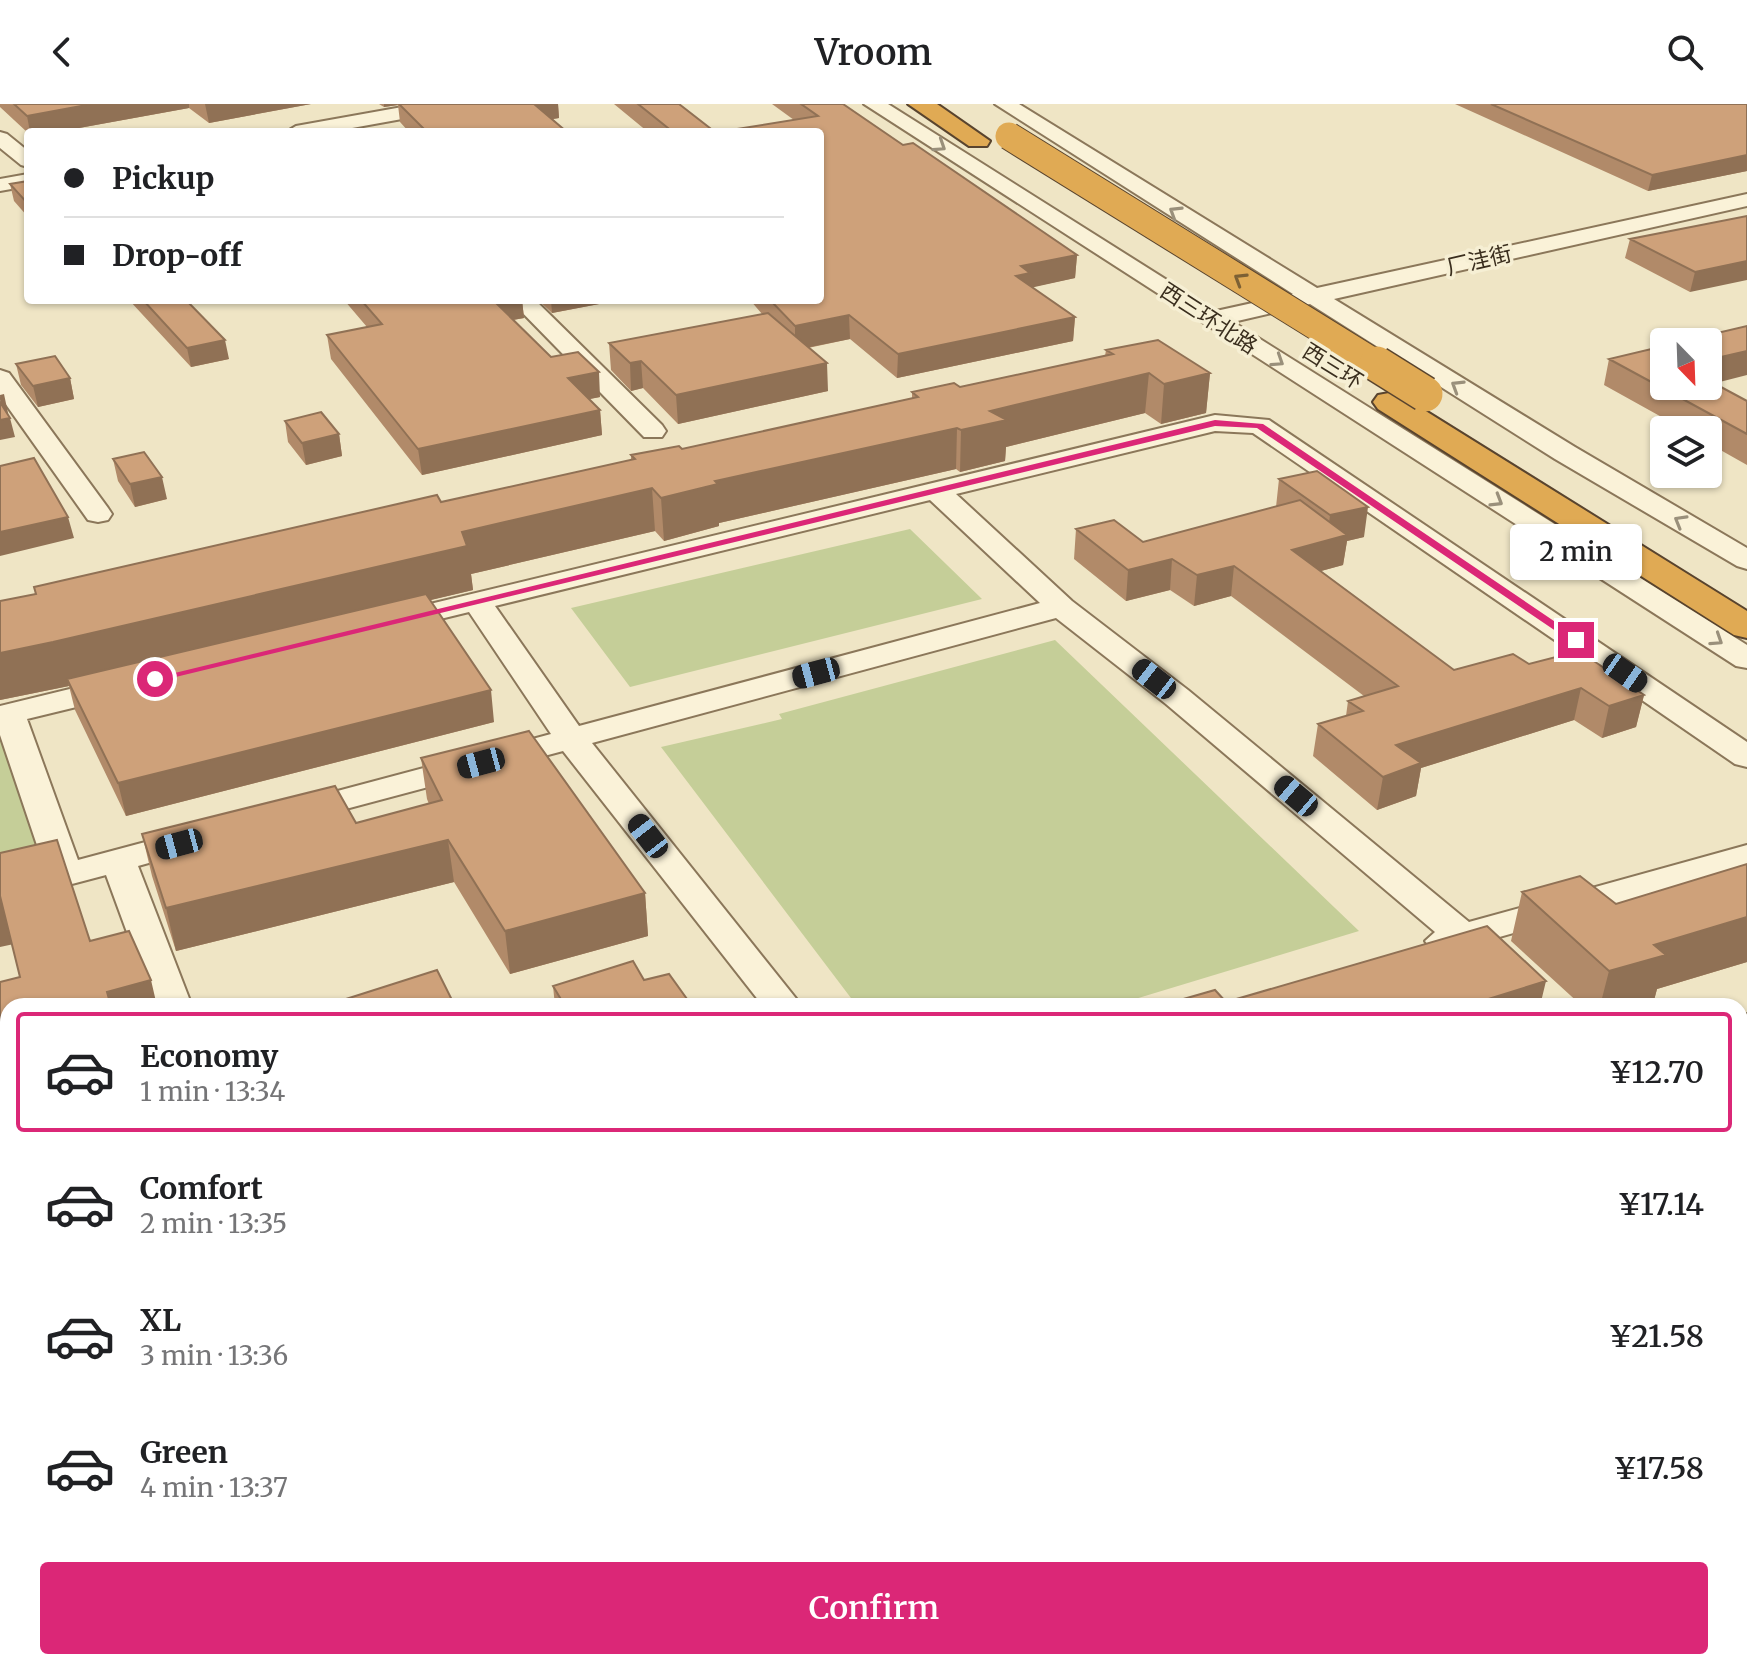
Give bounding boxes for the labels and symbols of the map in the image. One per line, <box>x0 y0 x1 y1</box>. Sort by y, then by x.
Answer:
one-way arrow <box>931 136 946 151</box>
one-way arrow <box>1169 206 1184 221</box>
street label: 厂洼街 <box>1444 239 1514 281</box>
one-way arrow <box>1234 274 1249 289</box>
street label: 西三环北路 <box>1155 276 1263 360</box>
north arrow <box>1650 328 1722 400</box>
street label: 西三环 <box>1298 337 1368 395</box>
one-way arrow <box>1269 352 1283 367</box>
one-way arrow <box>1452 381 1466 396</box>
one-way arrow <box>1488 491 1503 506</box>
one-way arrow <box>1674 515 1689 531</box>
callout: 2 min <box>1510 524 1642 580</box>
route end <box>1558 622 1594 658</box>
one-way arrow <box>1708 630 1723 645</box>
car <box>1598 649 1652 697</box>
car <box>790 655 842 691</box>
car <box>1128 655 1180 703</box>
route start <box>137 661 173 697</box>
car <box>455 745 507 781</box>
car <box>1270 771 1322 821</box>
car <box>624 810 672 862</box>
car <box>153 826 205 862</box>

